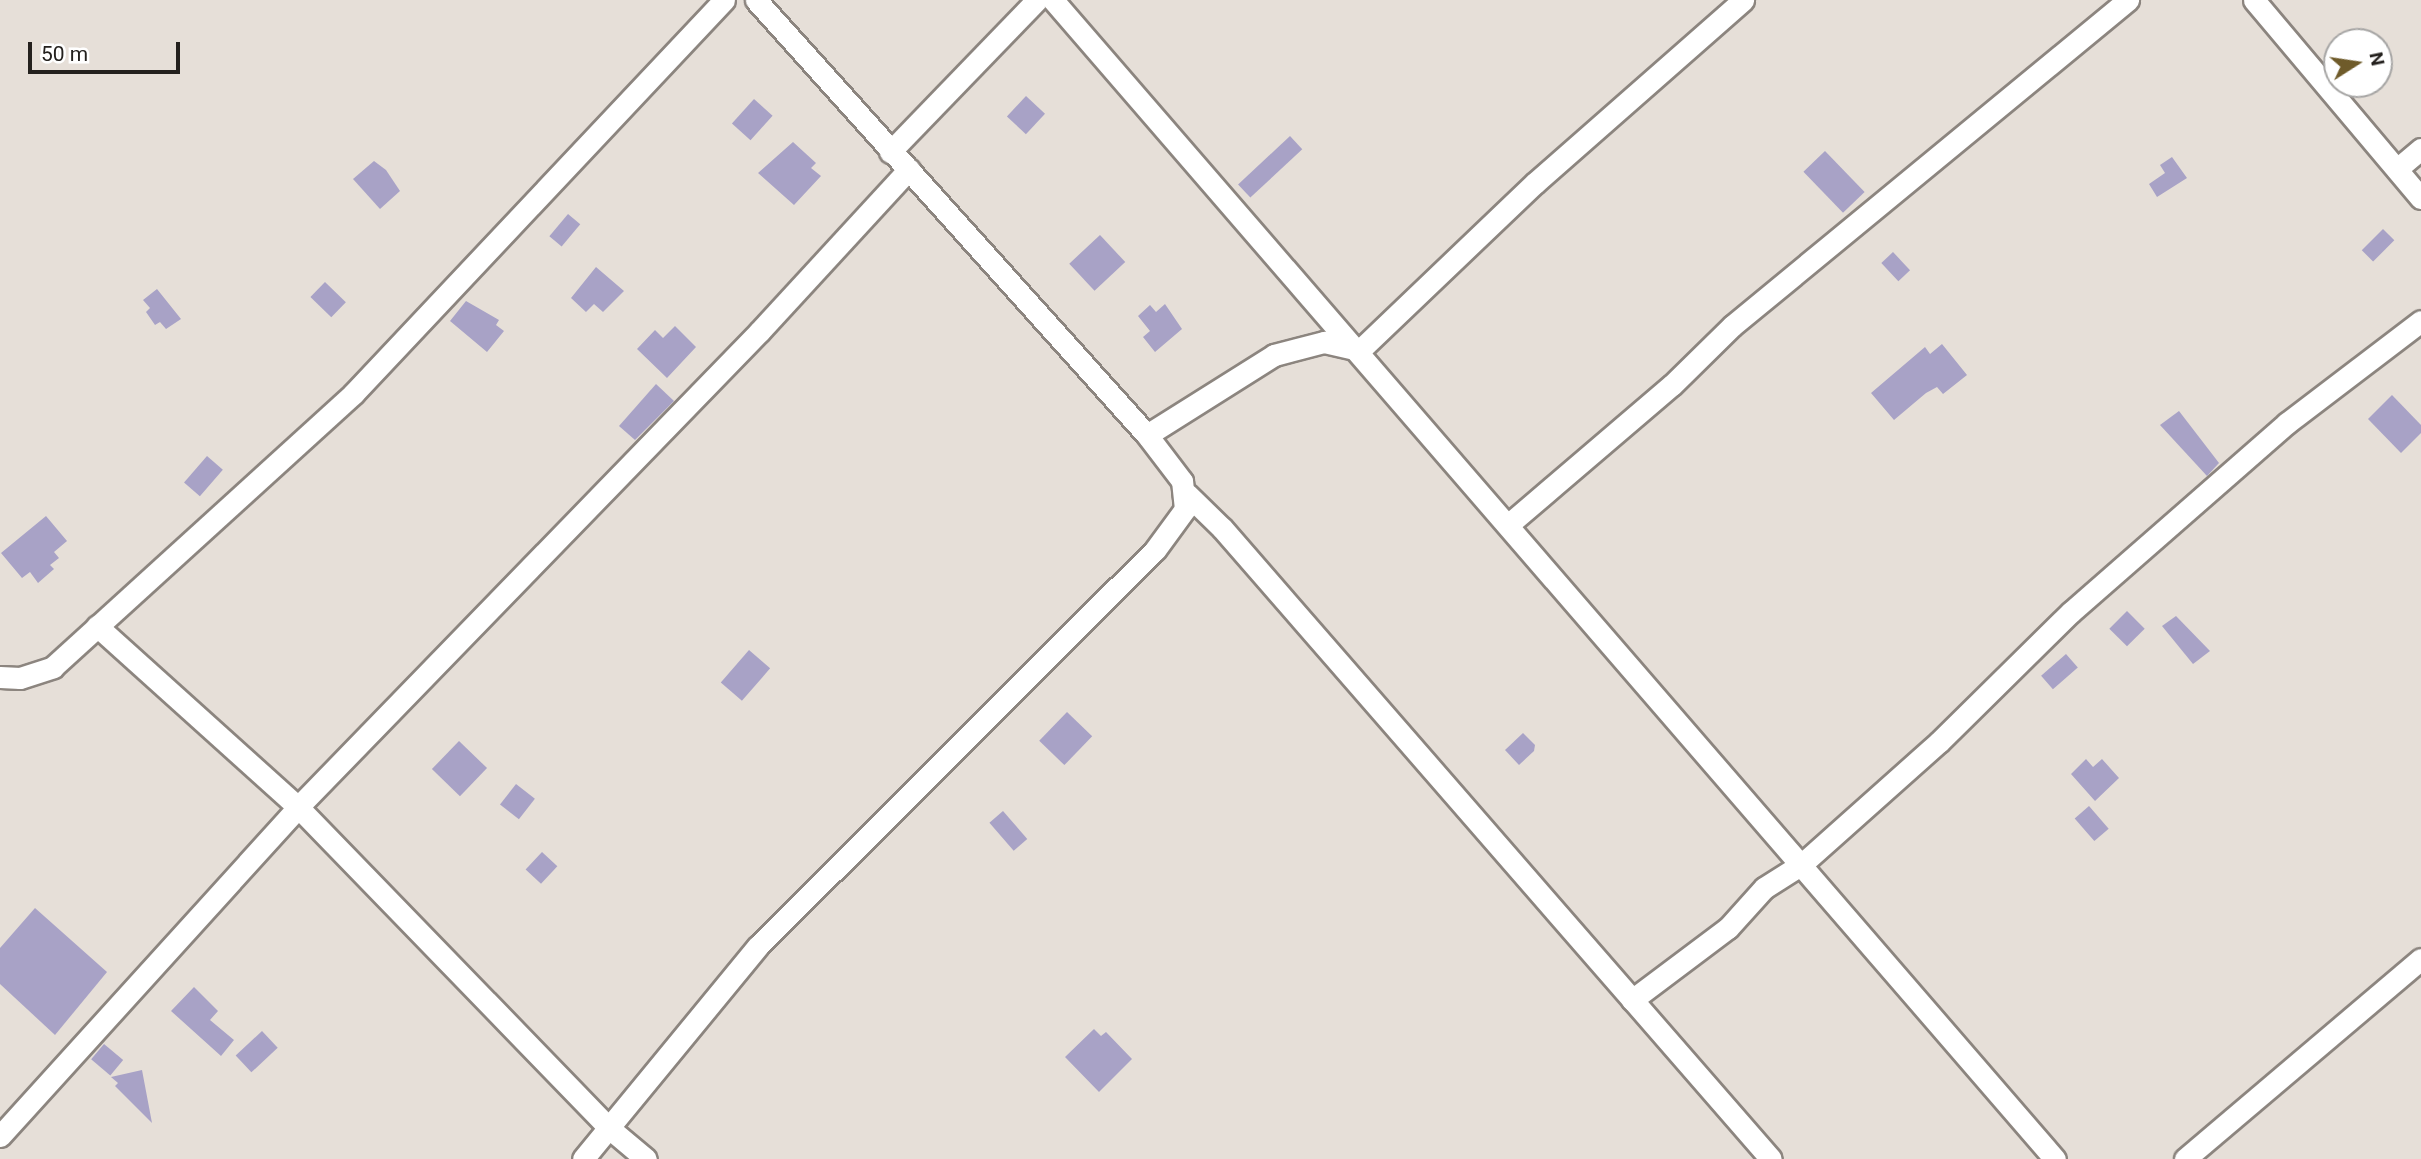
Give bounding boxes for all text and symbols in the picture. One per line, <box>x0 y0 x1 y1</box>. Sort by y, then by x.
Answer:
scale bar <box>32 28 184 72</box>
north arrow <box>2323 28 2393 98</box>
text: 50 m <box>41 42 88 66</box>
text: N <box>2364 50 2390 68</box>

